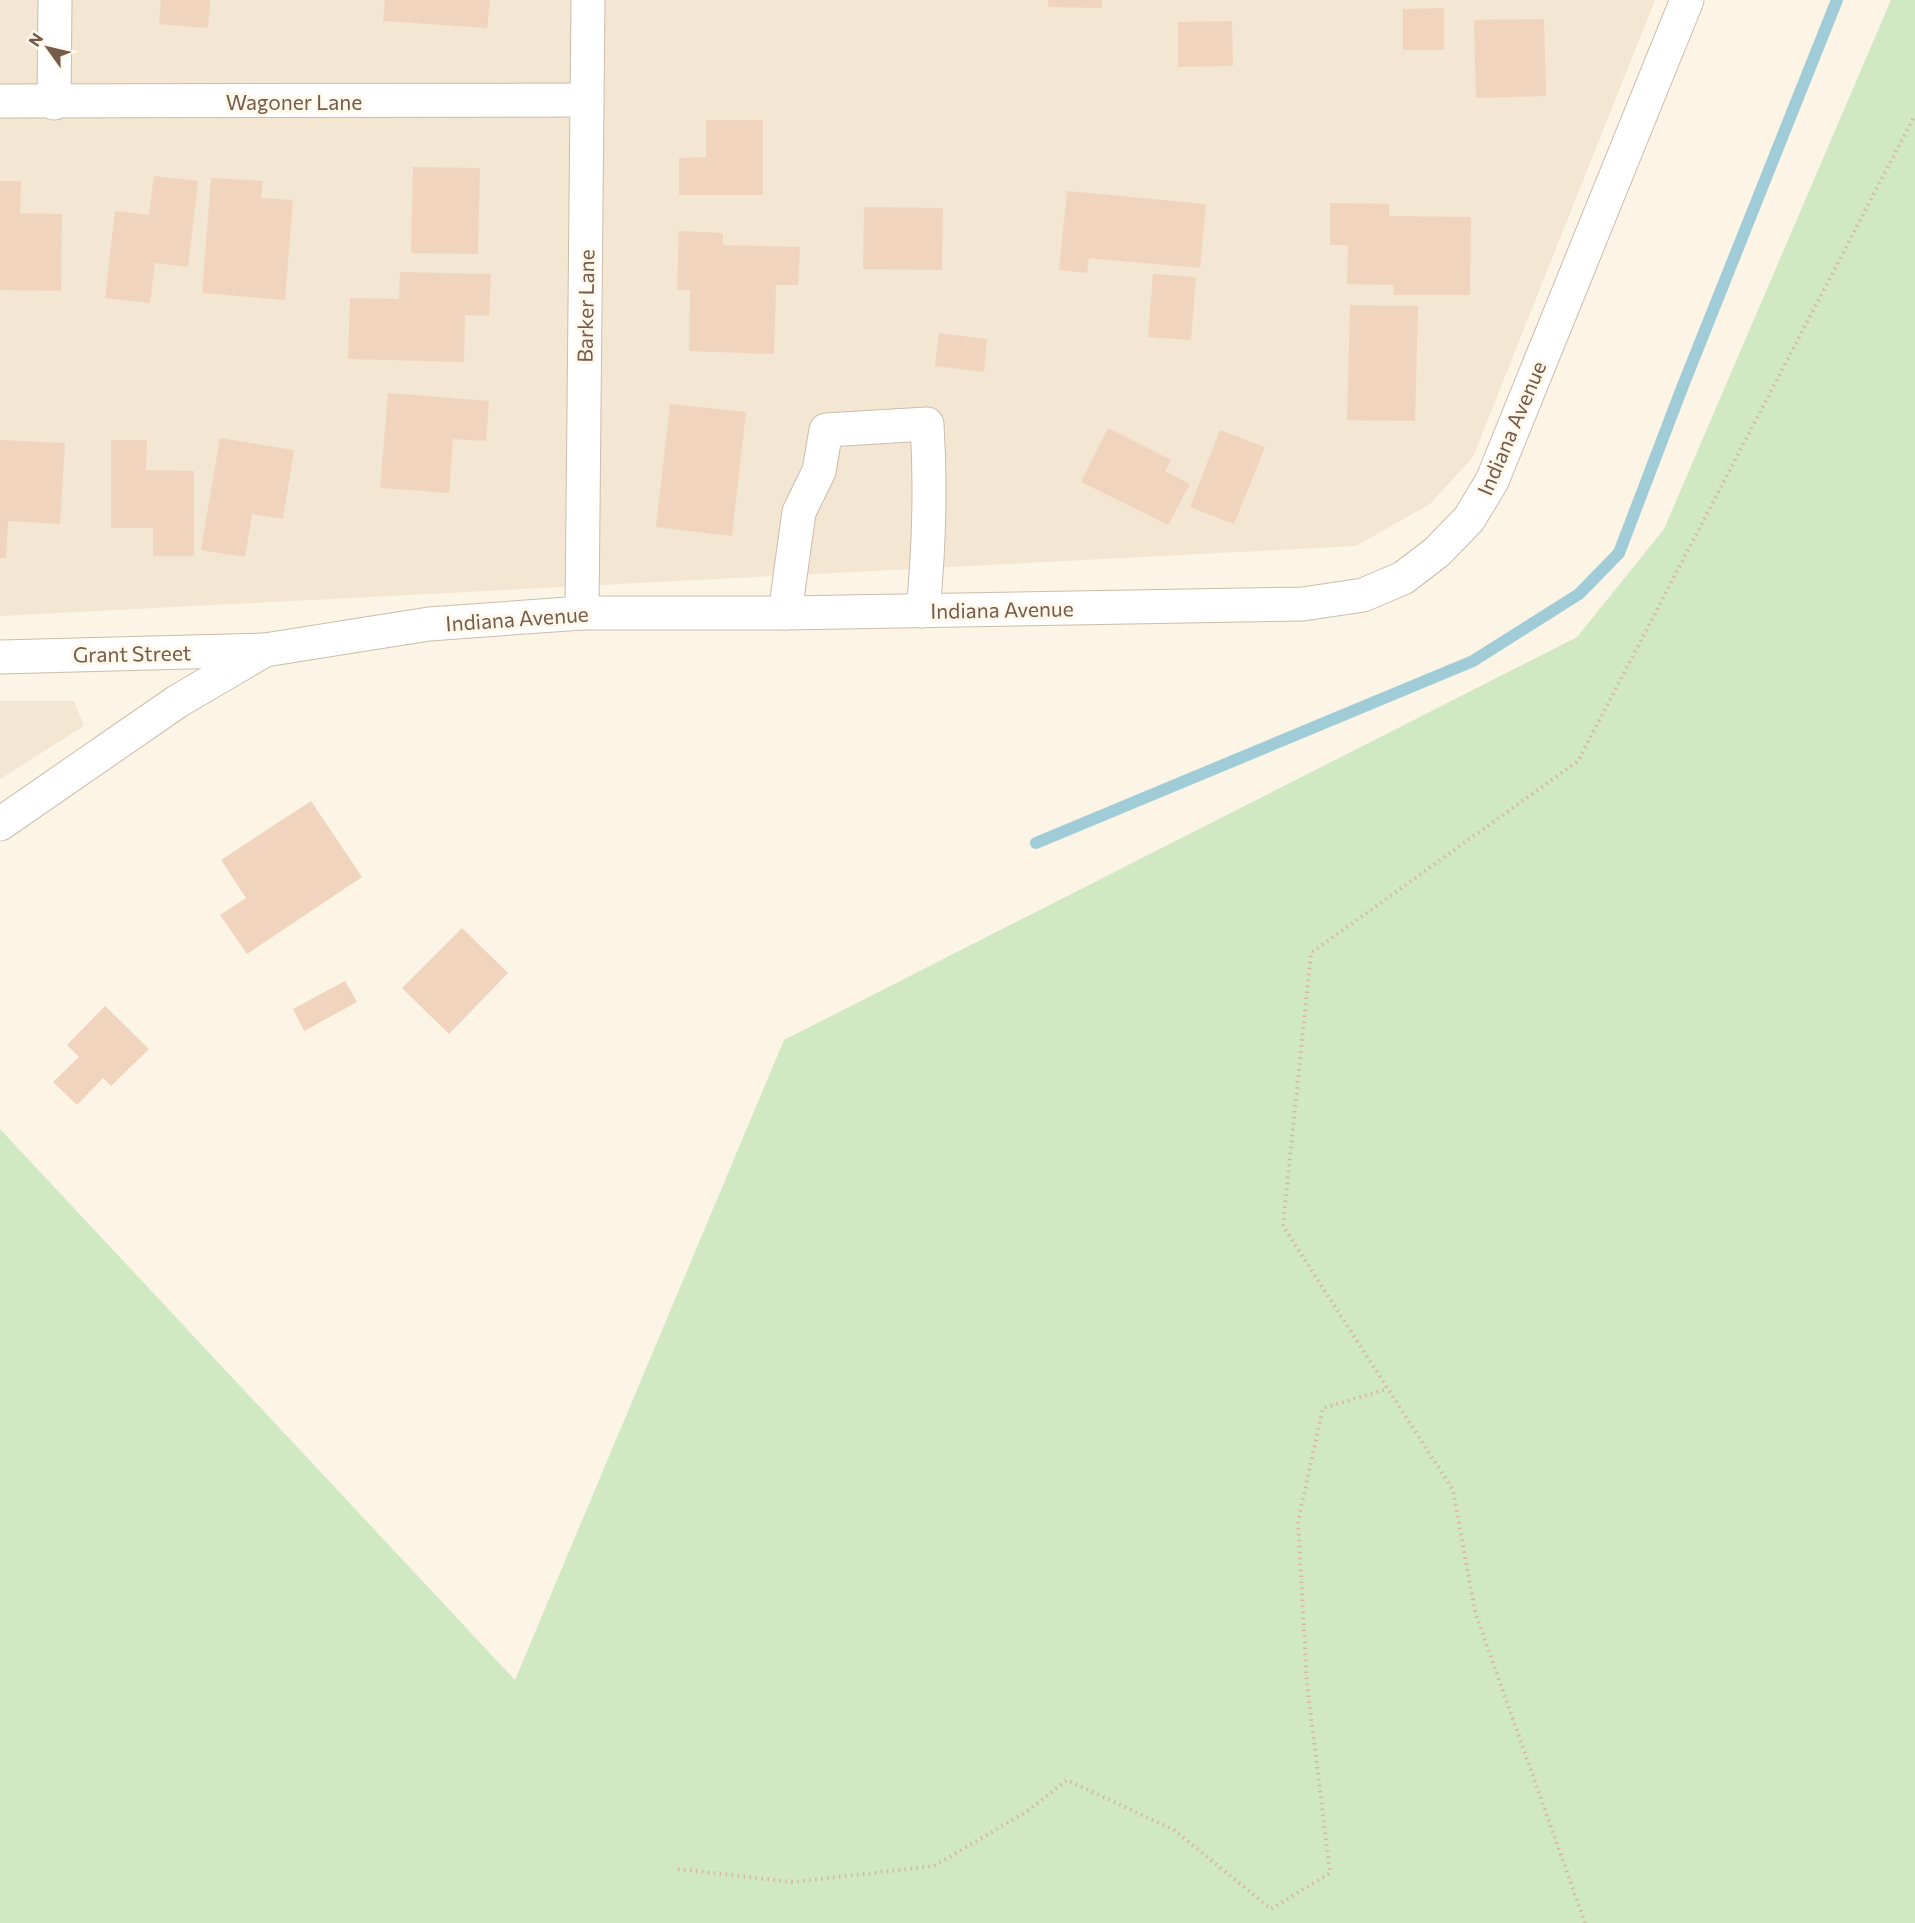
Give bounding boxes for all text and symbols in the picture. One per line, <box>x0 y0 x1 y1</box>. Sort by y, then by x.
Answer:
north arrow <box>18 18 78 78</box>
text: N <box>24 29 46 50</box>
street label: Wagoner Lane <box>226 89 362 114</box>
street label: Barker Lane <box>572 249 598 363</box>
street label: Indiana Avenue <box>1471 357 1551 499</box>
street label: Indiana Avenue <box>930 595 1074 623</box>
street label: Indiana Avenue <box>445 601 589 635</box>
street label: Grant Street <box>73 639 191 667</box>

